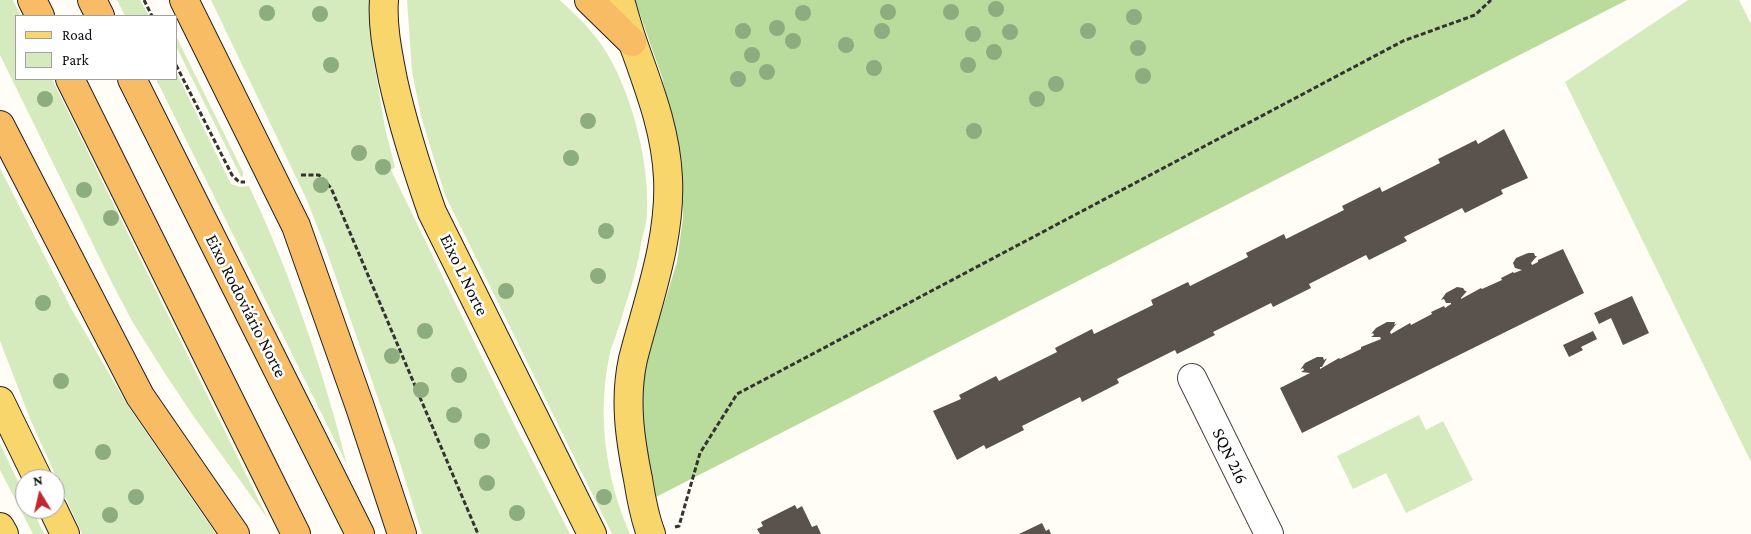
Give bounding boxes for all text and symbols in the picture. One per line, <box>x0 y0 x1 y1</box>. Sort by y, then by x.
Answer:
legend <box>15 15 178 80</box>
text: Road <box>62 27 92 43</box>
text: Park <box>62 52 89 68</box>
street label: Eixo Rodoviário Norte <box>201 231 291 381</box>
street label: Eixo L Norte <box>435 231 493 319</box>
street label: SQN 216 <box>1207 425 1253 487</box>
north arrow <box>15 469 65 519</box>
text: N <box>32 472 44 489</box>

